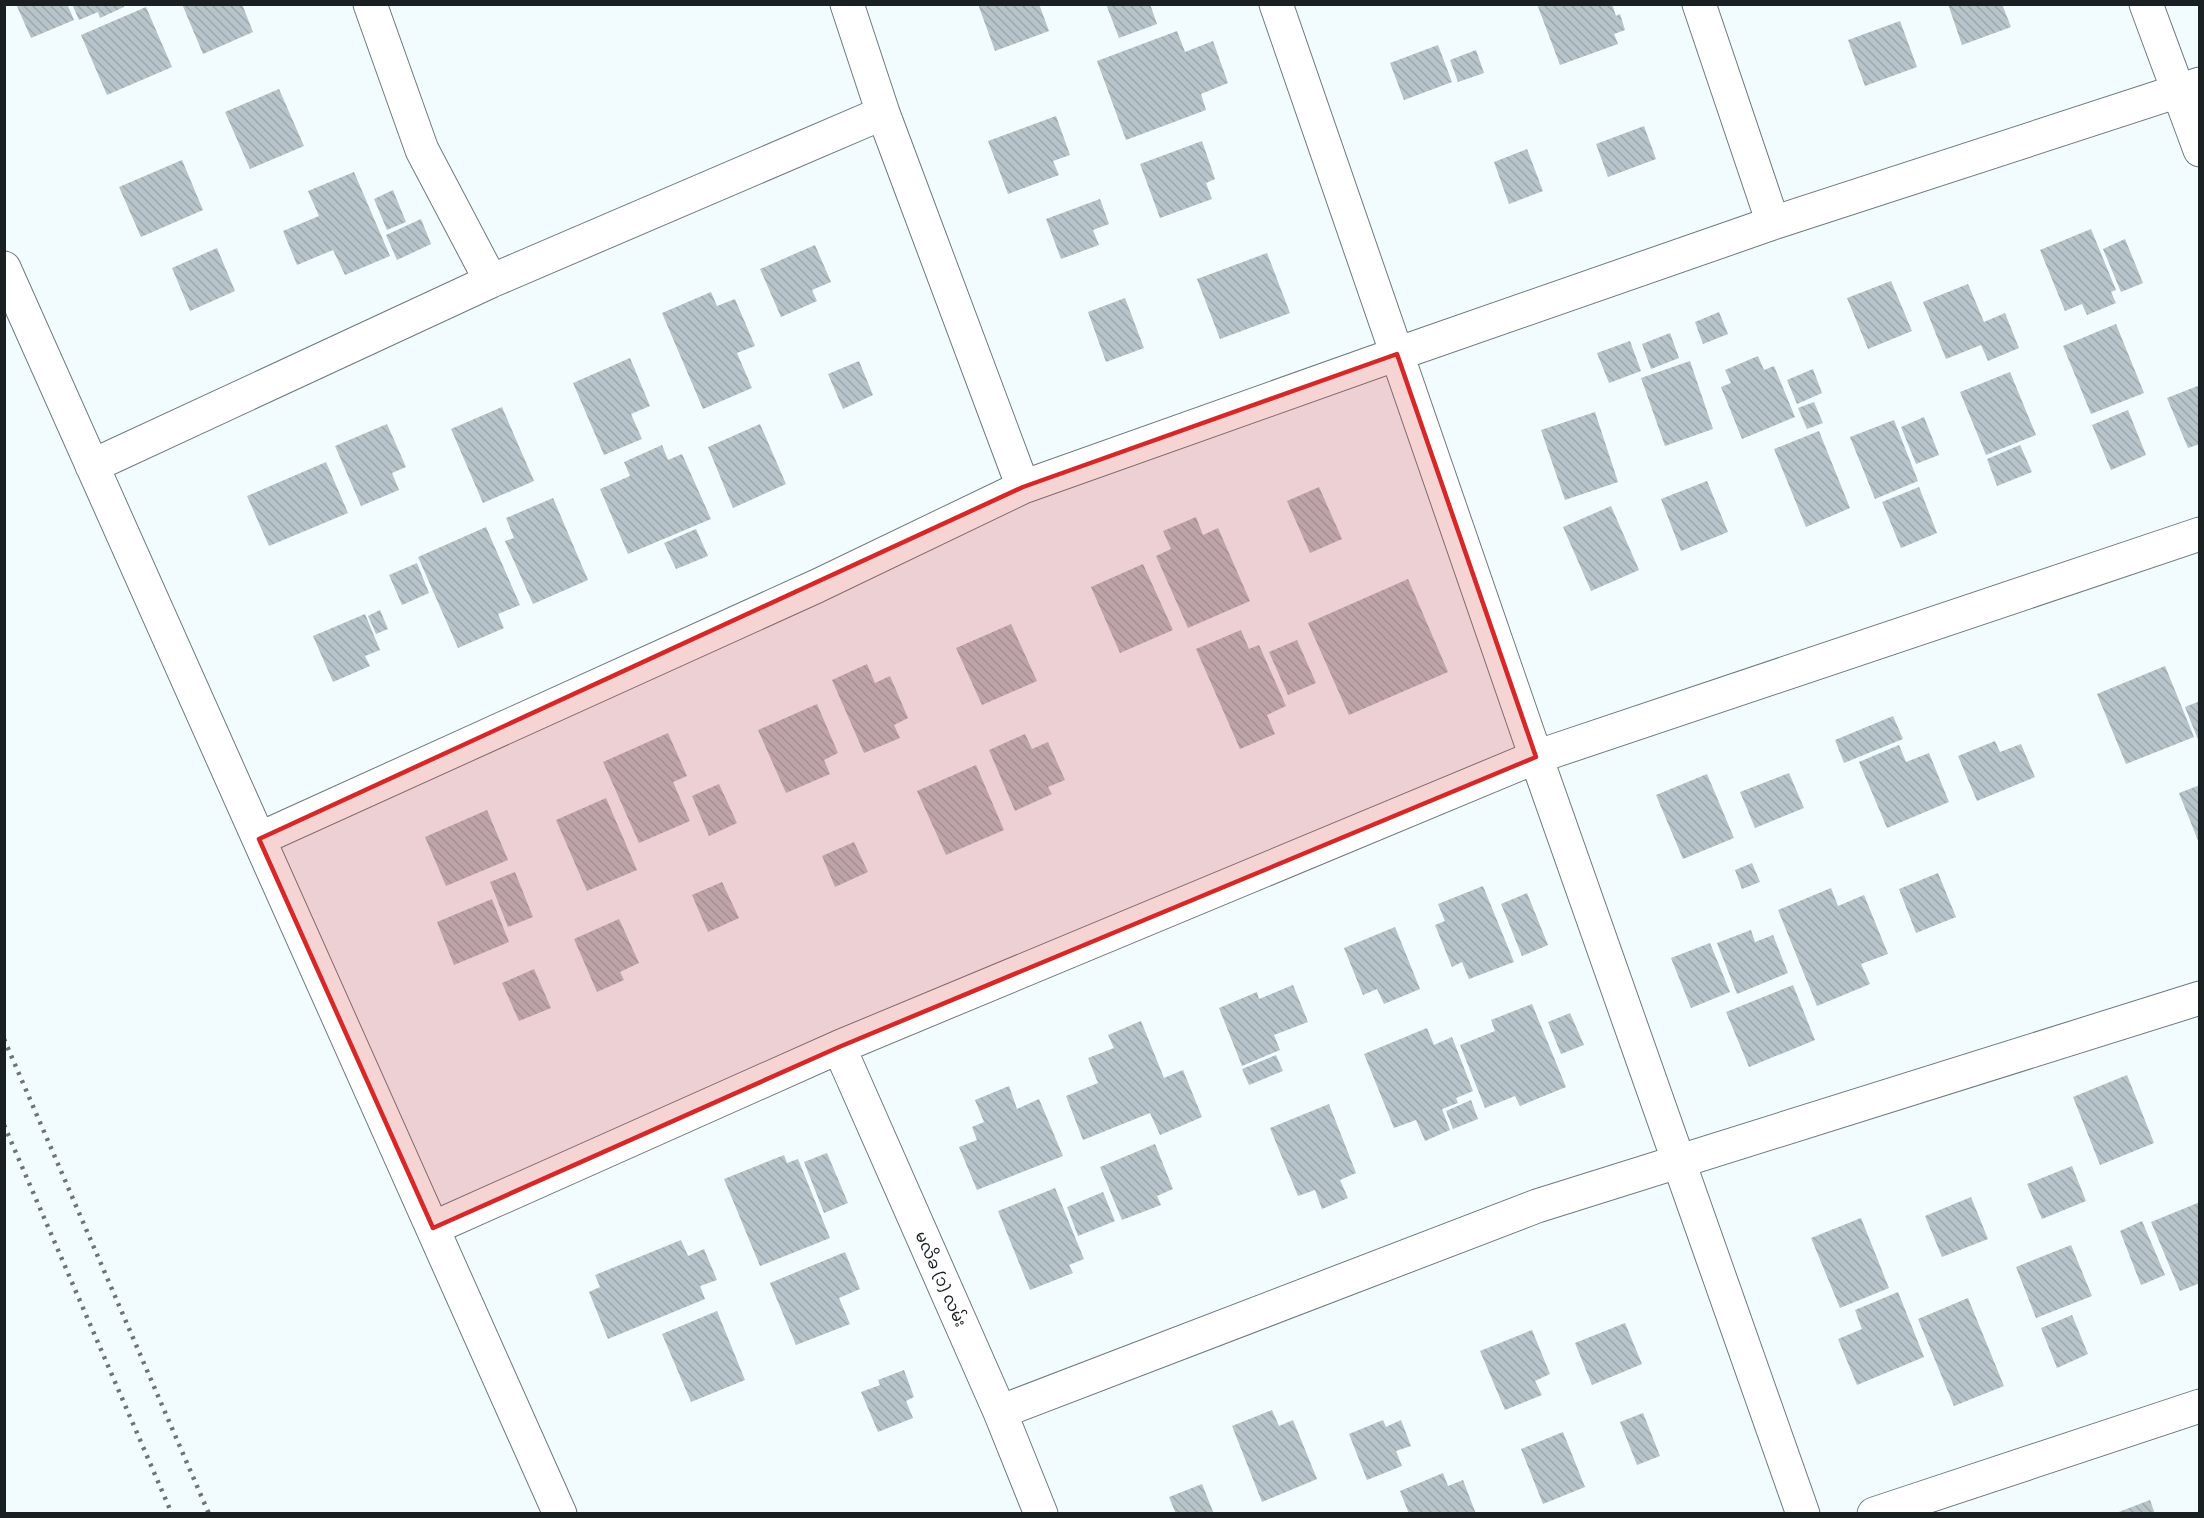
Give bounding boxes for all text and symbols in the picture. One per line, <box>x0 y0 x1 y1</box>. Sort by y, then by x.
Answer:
street label: မလိခ (၁) လမ်း <box>911 1227 972 1330</box>

